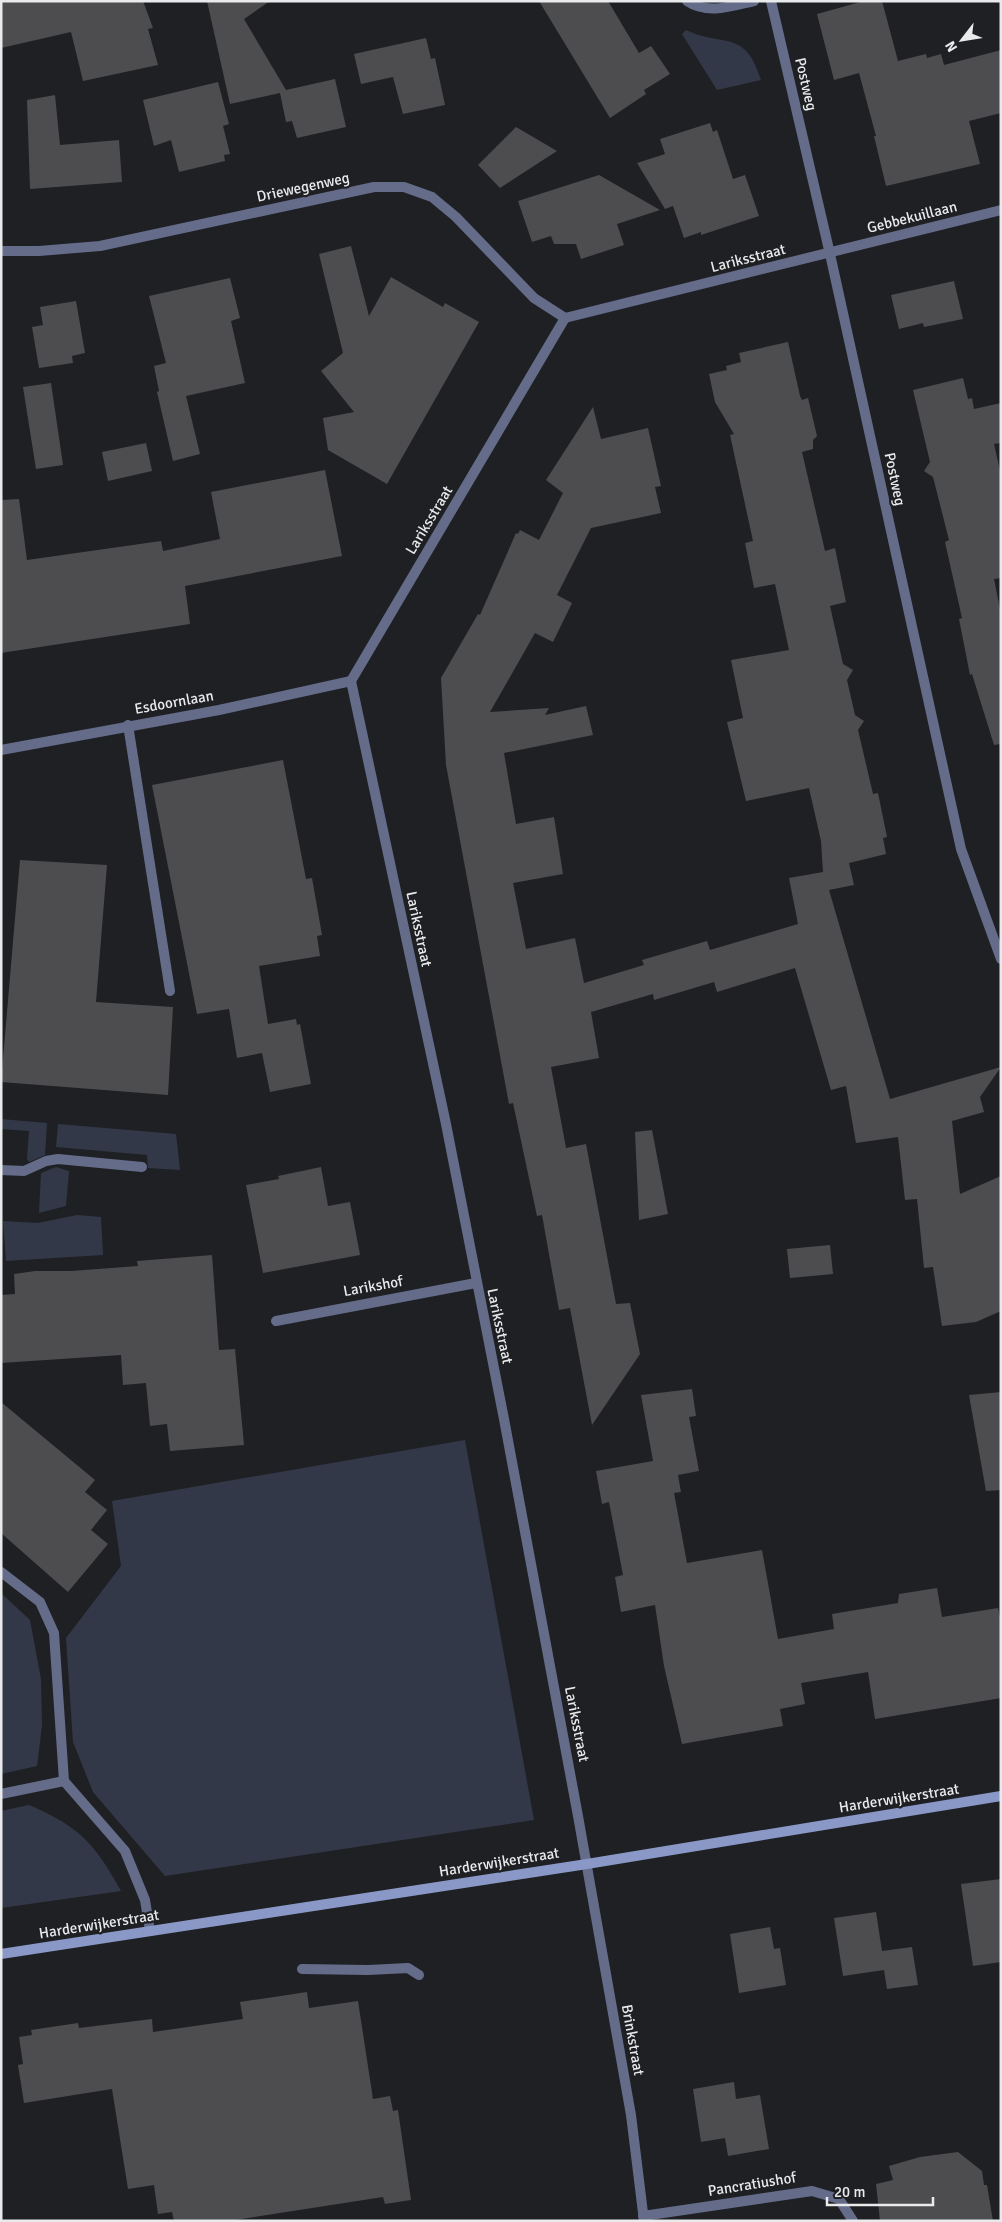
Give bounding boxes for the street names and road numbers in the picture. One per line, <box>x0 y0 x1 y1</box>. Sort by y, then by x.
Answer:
street label: Postweg <box>791 56 821 112</box>
street label: Driewegenweg <box>255 168 351 206</box>
street label: Gebbekuillaan <box>865 197 959 237</box>
street label: Lariksstraat <box>709 240 787 276</box>
street label: Postweg <box>881 451 909 507</box>
street label: Lariksstraat <box>402 482 456 558</box>
street label: Esdoornlaan <box>133 686 215 718</box>
street label: Lariksstraat <box>402 890 436 968</box>
street label: Larikshof <box>342 1272 405 1300</box>
street label: Lariksstraat <box>483 1287 517 1365</box>
street label: Lariksstraat <box>561 1685 593 1763</box>
street label: Harderwijkerstraat <box>838 1780 960 1816</box>
street label: Harderwijkerstraat <box>438 1844 560 1880</box>
street label: Harderwijkerstraat <box>38 1906 160 1942</box>
street label: Brinkstraat <box>618 2003 648 2077</box>
street label: Pancratiushof <box>707 2168 798 2200</box>

